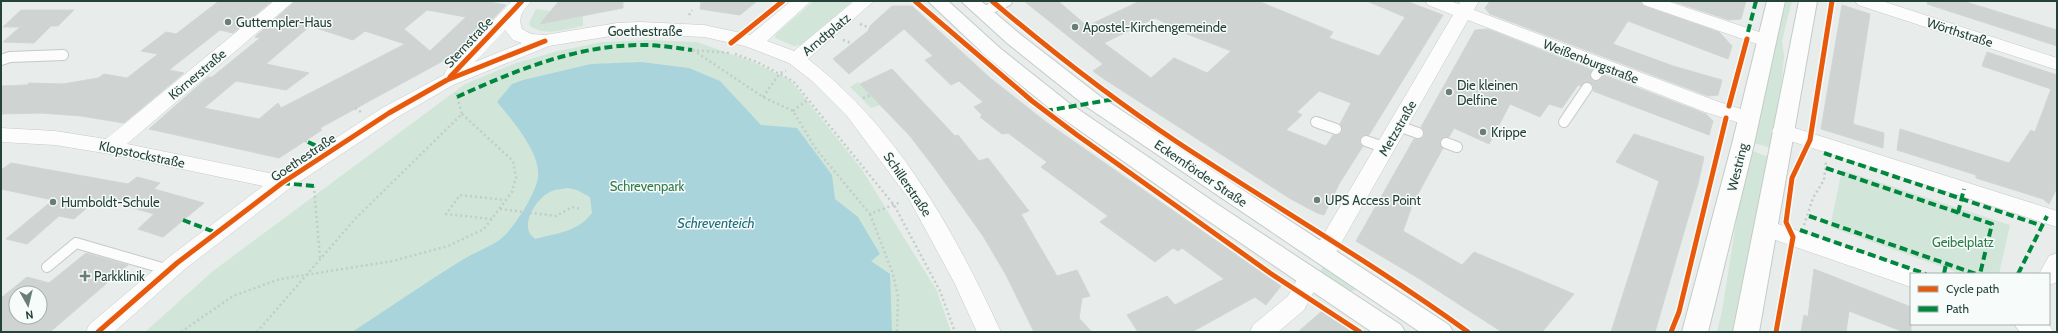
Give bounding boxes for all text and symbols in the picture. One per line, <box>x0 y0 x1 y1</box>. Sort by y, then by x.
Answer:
street label: Arndtplatz <box>799 9 853 59</box>
street label: Sternstraße <box>440 13 496 71</box>
place label: Guttempler-Haus <box>236 14 333 30</box>
street label: Wörthstraße <box>1925 14 1995 50</box>
marker: Guttempler-Haus <box>223 17 233 27</box>
place label: Apostel-Kirchengemeinde <box>1083 19 1227 35</box>
marker: Apostel-Kirchengemeinde <box>1070 22 1080 32</box>
street label: Goethestraße <box>608 23 683 39</box>
street label: Weißenburgstraße <box>1541 35 1641 87</box>
street label: Körnerstraße <box>165 45 229 103</box>
place label: Die kleinen Delfine <box>1457 77 1518 108</box>
marker: Die kleinen Delfine <box>1444 87 1454 97</box>
street label: Metzstraße <box>1375 97 1420 159</box>
place label: Krippe <box>1491 124 1527 140</box>
marker: Krippe <box>1478 127 1488 137</box>
street label: Goethestraße <box>268 129 339 185</box>
street label: Eckernförder Straße <box>1151 136 1251 210</box>
street label: Klopstockstraße <box>98 137 187 171</box>
street label: Westring <box>1723 141 1751 193</box>
street label: Schillerstraße <box>881 149 936 220</box>
park label: Schrevenpark <box>610 178 685 194</box>
place label: UPS Access Point <box>1325 192 1422 208</box>
place label: Humboldt-Schule <box>61 194 160 210</box>
marker: UPS Access Point <box>1312 195 1322 205</box>
marker: Humboldt-Schule <box>48 197 58 207</box>
water label: Schreventeich <box>677 214 755 232</box>
park label: Geibelplatz <box>1932 234 1994 250</box>
place label: Parkklinik <box>94 268 145 284</box>
marker: Parkklinik <box>79 270 91 282</box>
legend <box>1910 273 2050 325</box>
text: Cycle path <box>1946 281 1999 296</box>
north arrow <box>8 285 48 325</box>
text: Path <box>1946 301 1969 316</box>
text: N <box>25 307 34 322</box>

